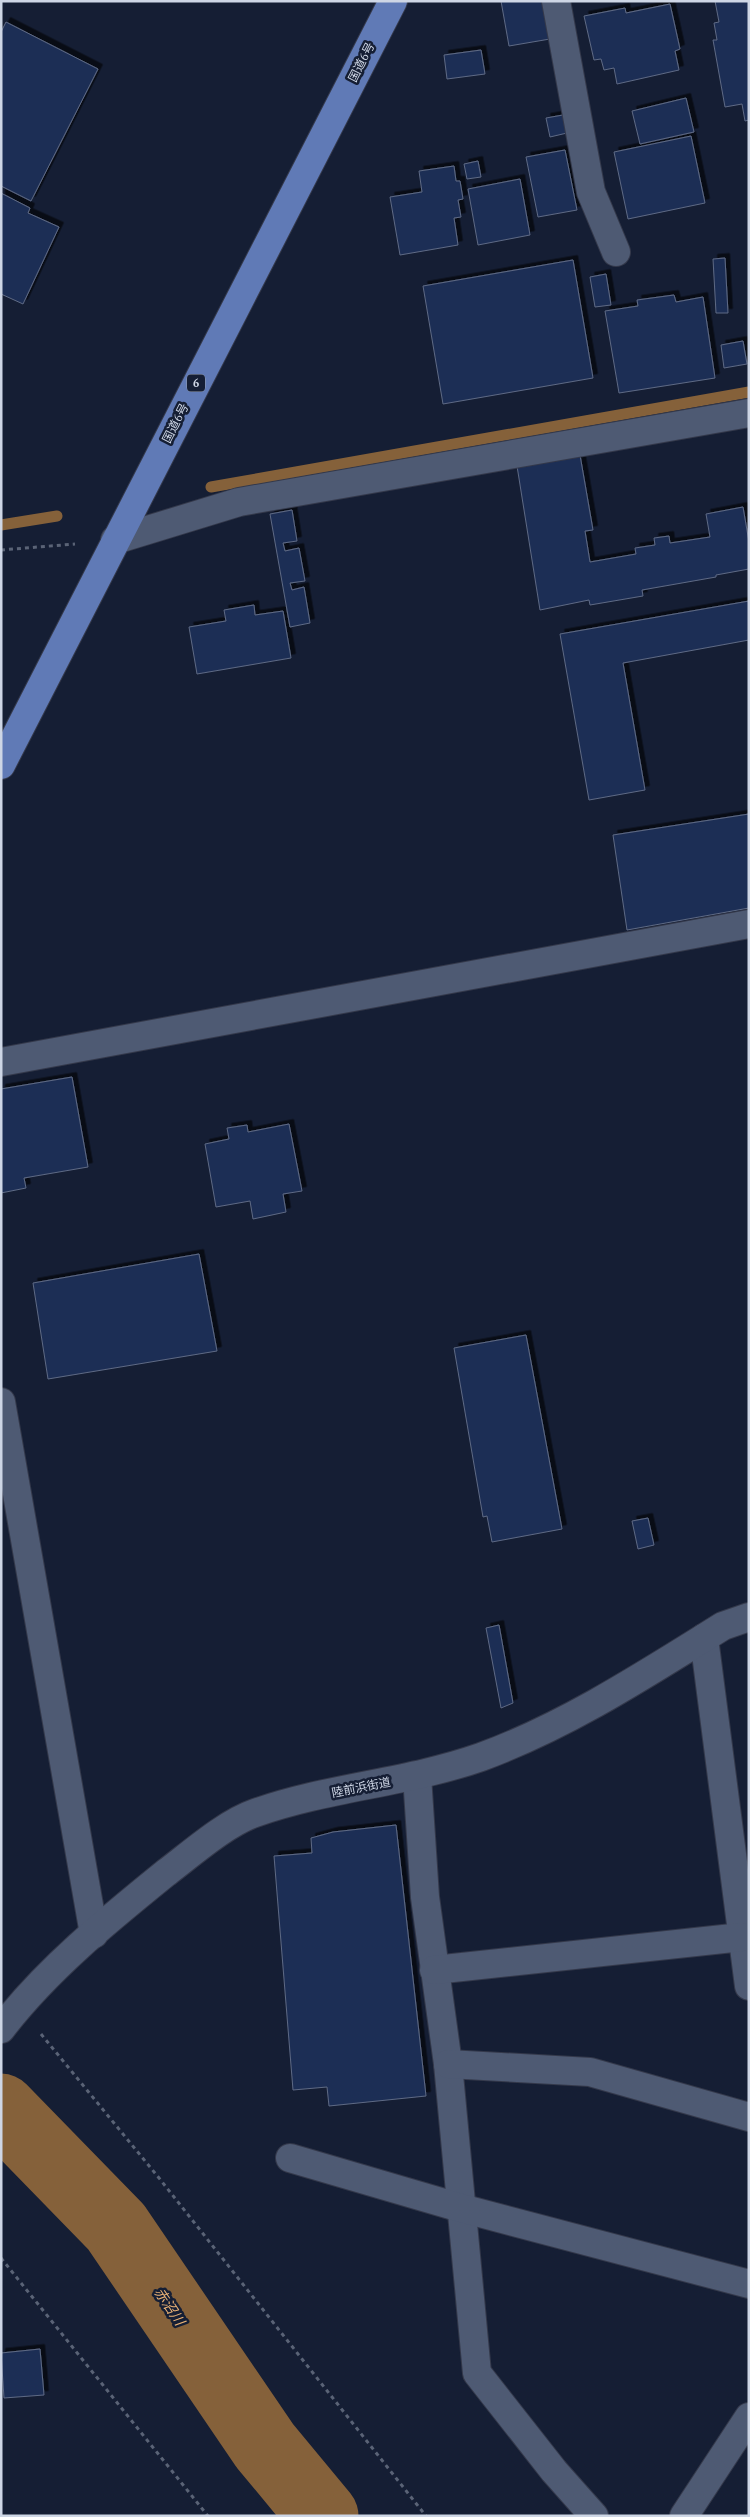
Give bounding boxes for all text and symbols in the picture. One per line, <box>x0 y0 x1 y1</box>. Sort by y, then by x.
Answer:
street label: 国道6号 <box>345 40 377 84</box>
road number: 6 <box>187 374 205 392</box>
street label: 国道6号 <box>159 401 191 445</box>
street label: 陸前浜街道 <box>330 1774 392 1800</box>
water label: 赤沼川 <box>150 2283 191 2330</box>

